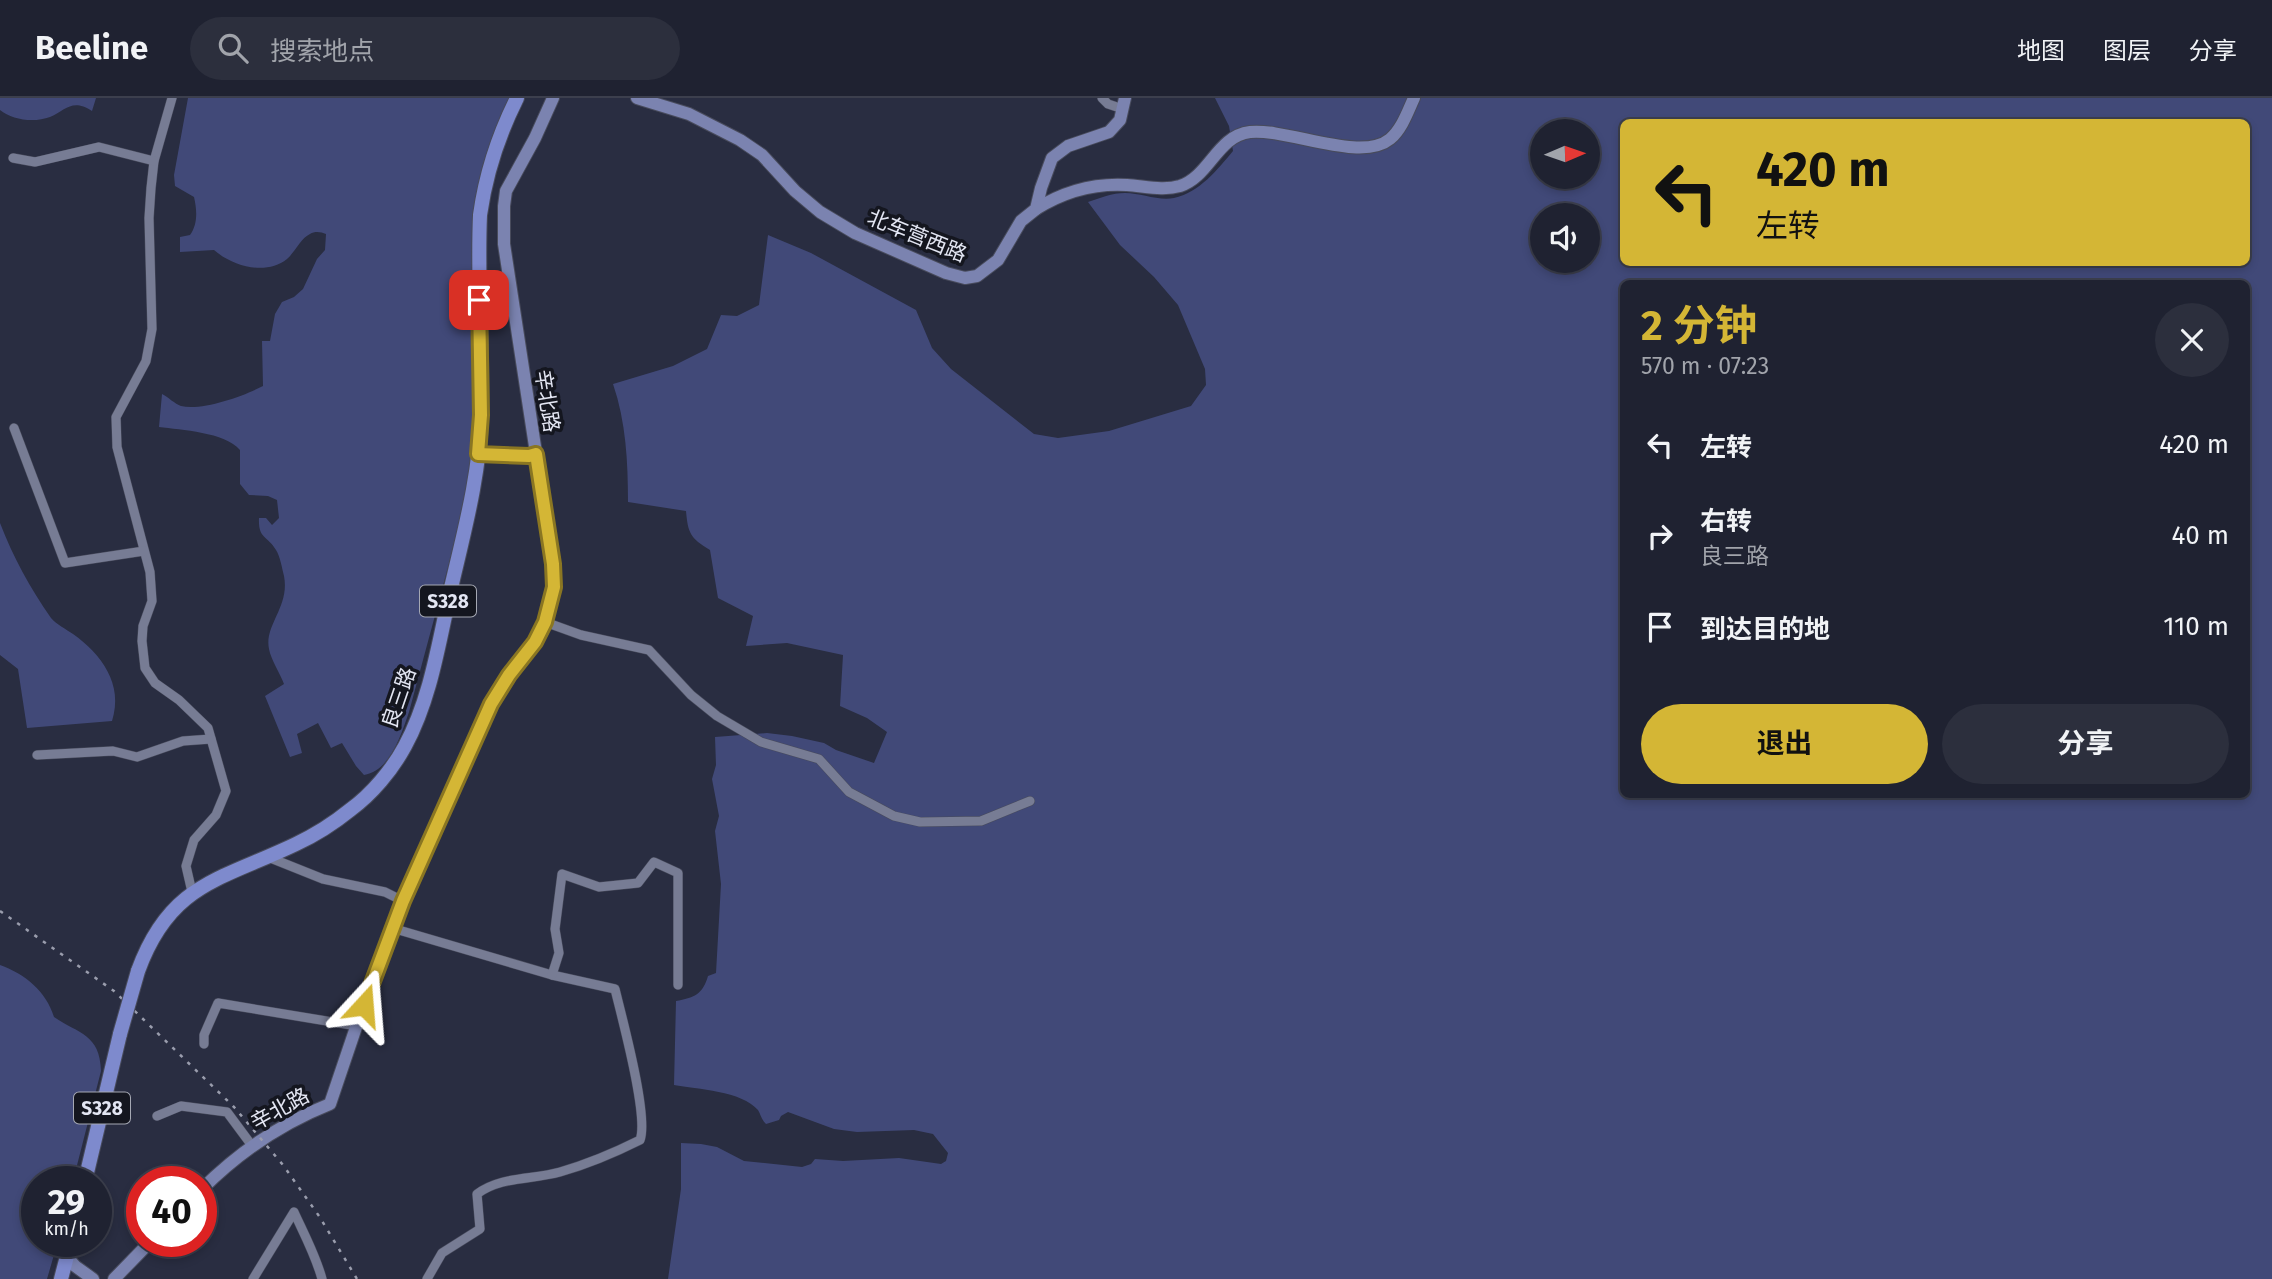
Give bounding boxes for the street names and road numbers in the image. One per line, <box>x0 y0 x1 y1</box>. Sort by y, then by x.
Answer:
street label: 北车营西路 <box>863 204 971 268</box>
street label: 辛北路 <box>529 368 565 434</box>
road number: S328 <box>420 586 476 616</box>
street label: 良三路 <box>376 664 422 732</box>
street label: 辛北路 <box>246 1082 314 1136</box>
road number: S328 <box>74 1092 130 1124</box>

